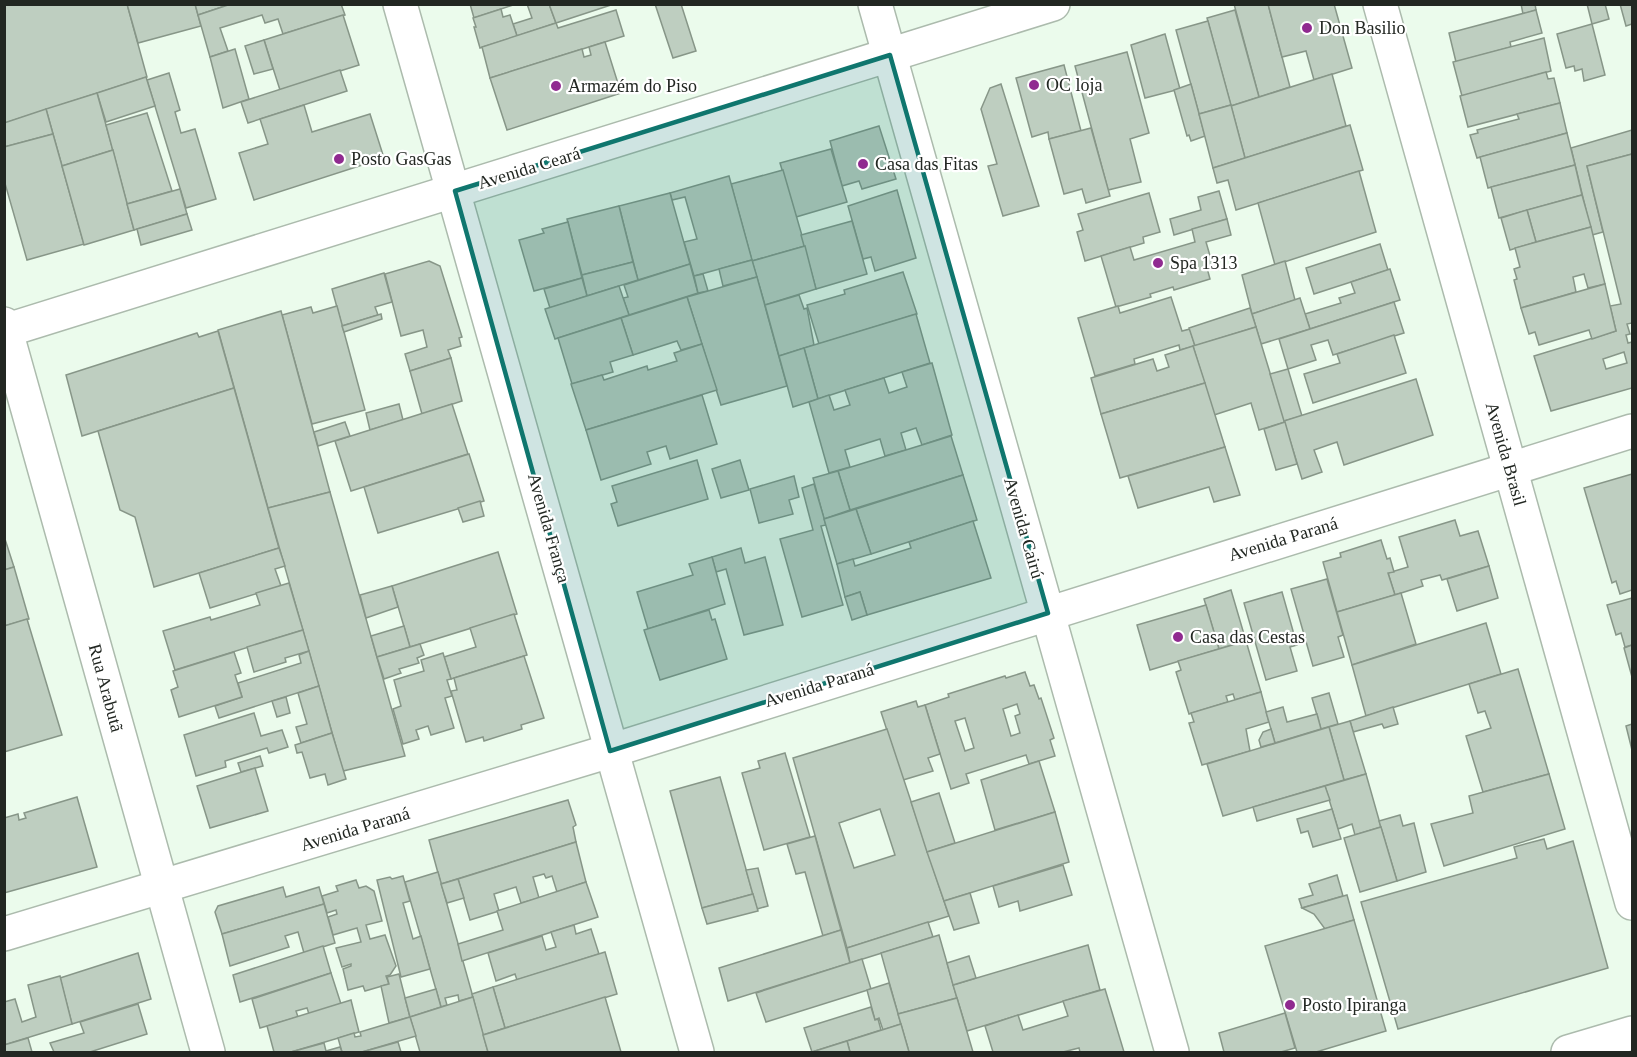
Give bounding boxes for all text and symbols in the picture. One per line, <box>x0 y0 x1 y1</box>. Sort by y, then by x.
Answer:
place label: Don Basilio <box>1319 18 1406 38</box>
marker: Don Basilio <box>1300 21 1314 35</box>
place label: OC loja <box>1046 75 1103 95</box>
place label: Armazém do Piso <box>568 76 697 96</box>
marker: OC loja <box>1027 78 1041 92</box>
marker: Armazém do Piso <box>549 79 563 93</box>
street label: Avenida Ceará <box>475 143 583 193</box>
place label: Posto GasGas <box>351 149 452 169</box>
marker: Posto GasGas <box>332 152 346 166</box>
place label: Casa das Fitas <box>875 154 978 174</box>
marker: Casa das Fitas <box>856 157 870 171</box>
place label: Spa 1313 <box>1170 253 1238 273</box>
marker: Spa 1313 <box>1151 256 1165 270</box>
street label: Avenida Brasil <box>1482 400 1530 508</box>
street label: Avenida França <box>524 471 574 585</box>
street label: Avenida Cairú <box>1000 475 1048 581</box>
street label: Avenida Paraná <box>1226 513 1340 565</box>
place label: Casa das Cestas <box>1190 627 1305 647</box>
marker: Casa das Cestas <box>1171 630 1185 644</box>
street label: Rua Arabutã <box>85 642 127 734</box>
street label: Avenida Paraná <box>762 659 876 711</box>
street label: Avenida Paraná <box>298 803 412 855</box>
place label: Posto Ipiranga <box>1302 995 1406 1015</box>
marker: Posto Ipiranga <box>1283 998 1297 1012</box>

